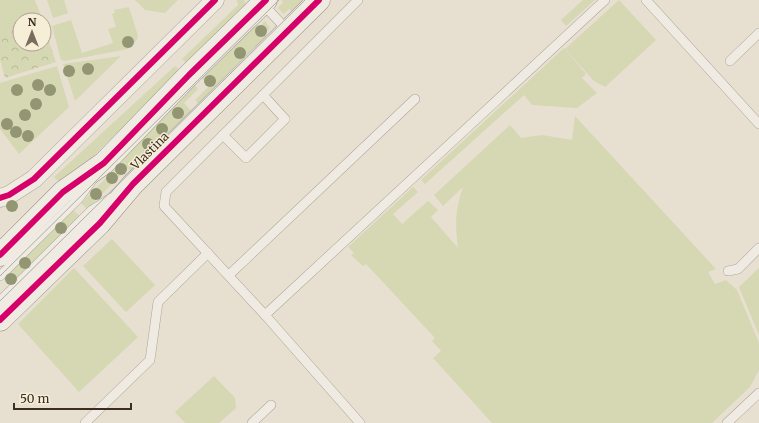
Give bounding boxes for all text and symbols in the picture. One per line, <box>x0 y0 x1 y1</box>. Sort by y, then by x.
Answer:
north arrow <box>12 12 52 52</box>
text: N <box>28 15 37 29</box>
street label: Vlastina <box>127 128 172 173</box>
scale bar <box>14 385 131 411</box>
text: 50 m <box>20 391 49 406</box>

